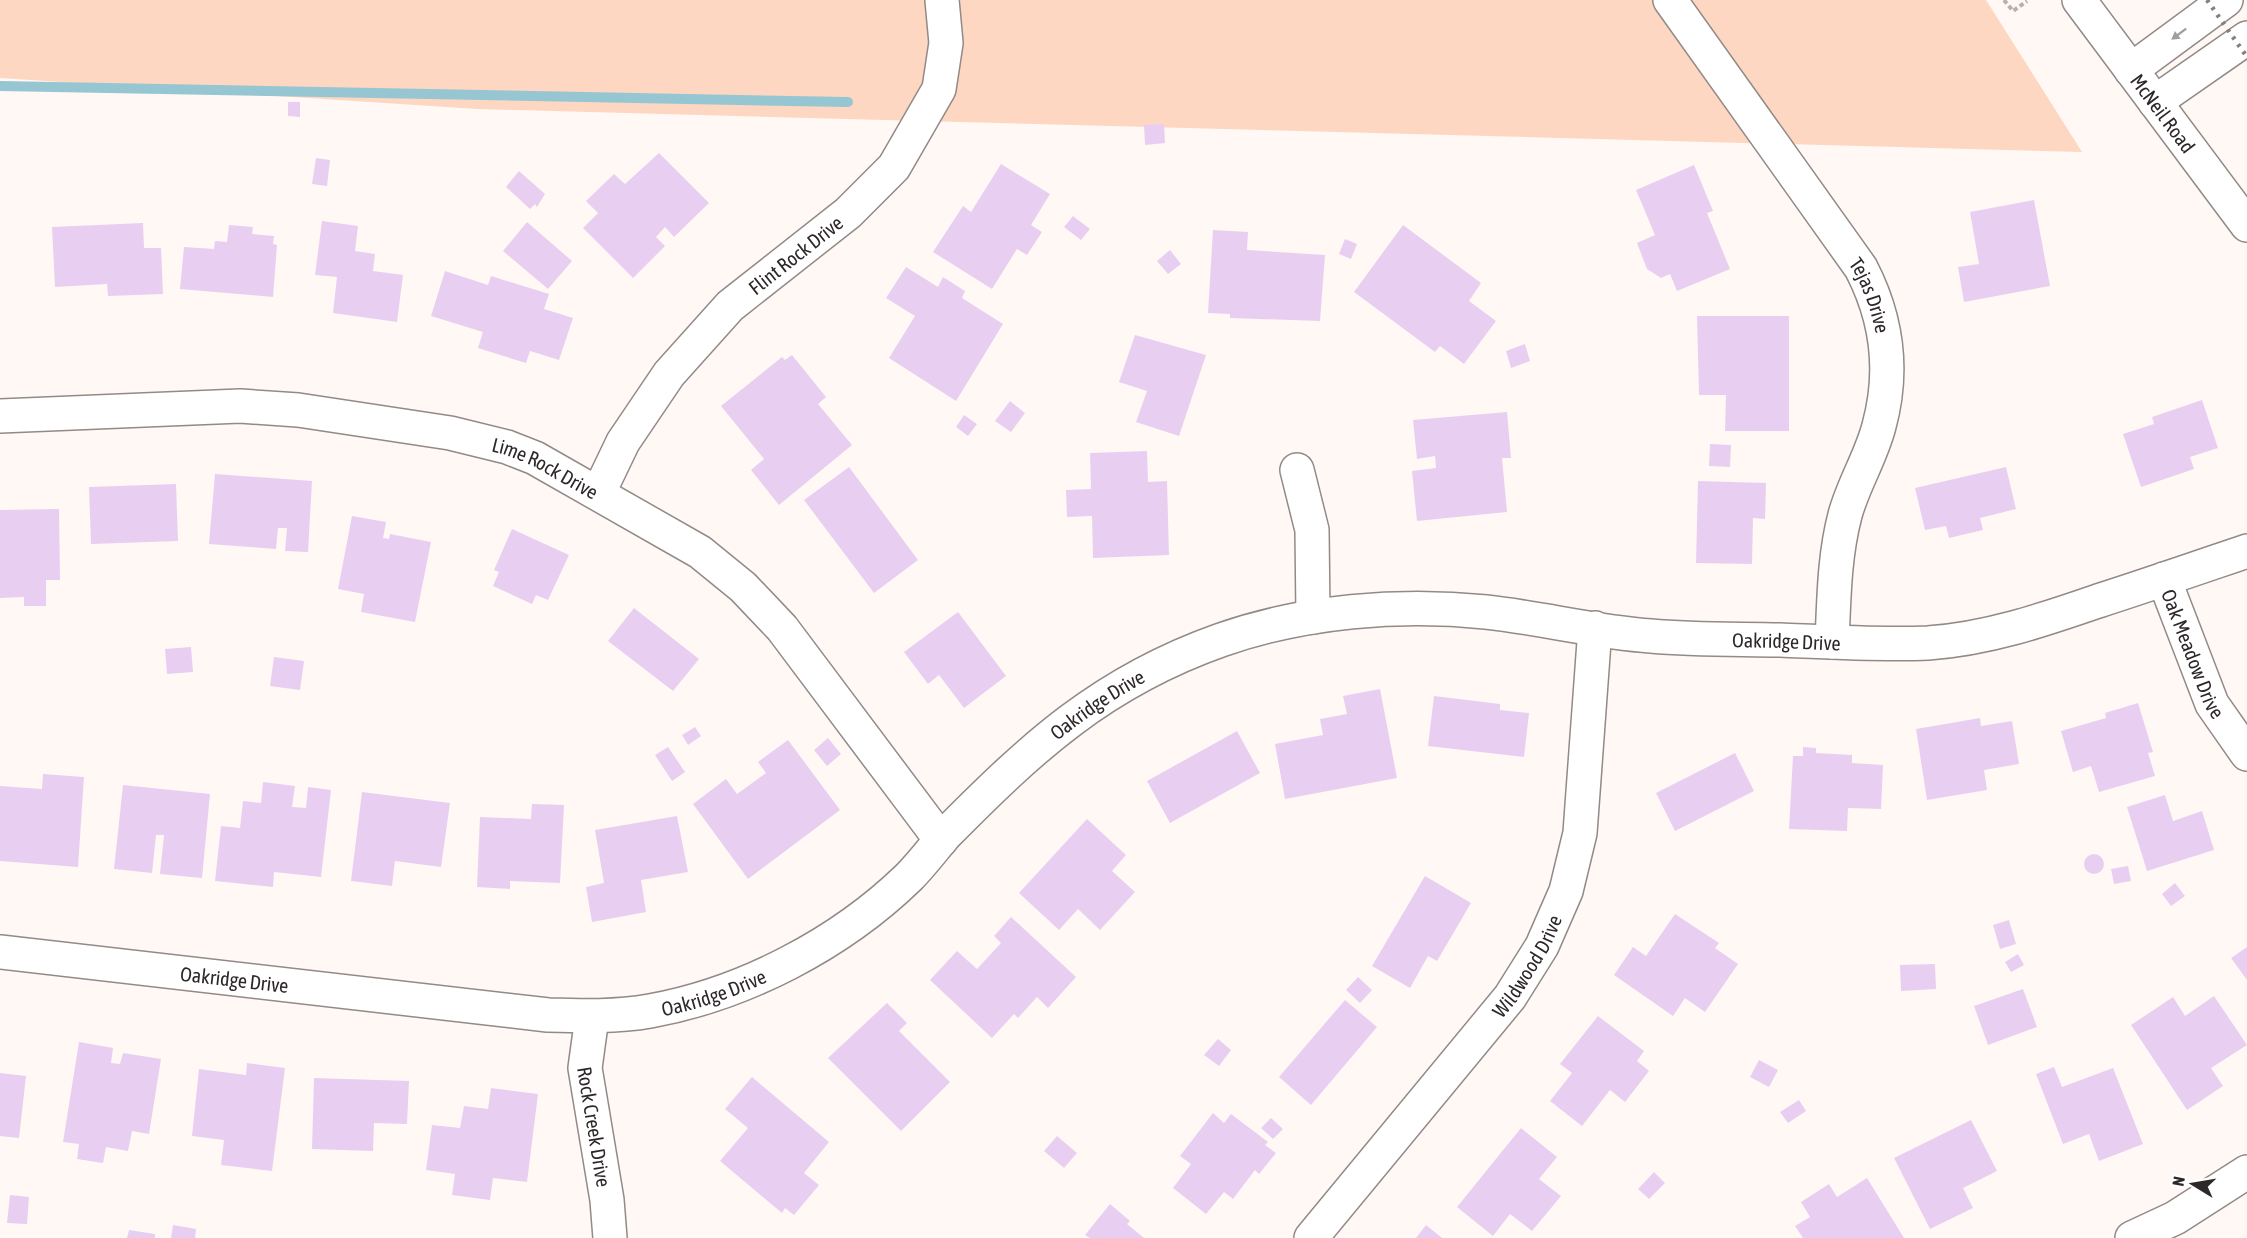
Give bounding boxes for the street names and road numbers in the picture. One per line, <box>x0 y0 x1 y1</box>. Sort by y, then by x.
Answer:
street label: McNeil Road <box>2126 69 2200 157</box>
street label: Flint Rock Drive <box>744 210 847 299</box>
street label: Tejas Drive <box>1845 253 1895 335</box>
street label: Lime Rock Drive <box>490 432 602 503</box>
street label: Oak Meadow Drive <box>2157 586 2230 722</box>
street label: Oakridge Drive <box>1732 628 1841 654</box>
street label: Oakridge Drive <box>1045 664 1148 744</box>
street label: Wildwood Drive <box>1487 911 1566 1021</box>
street label: Oakridge Drive <box>179 961 290 997</box>
street label: Oakridge Drive <box>659 964 769 1020</box>
street label: Rock Creek Drive <box>573 1065 616 1189</box>

